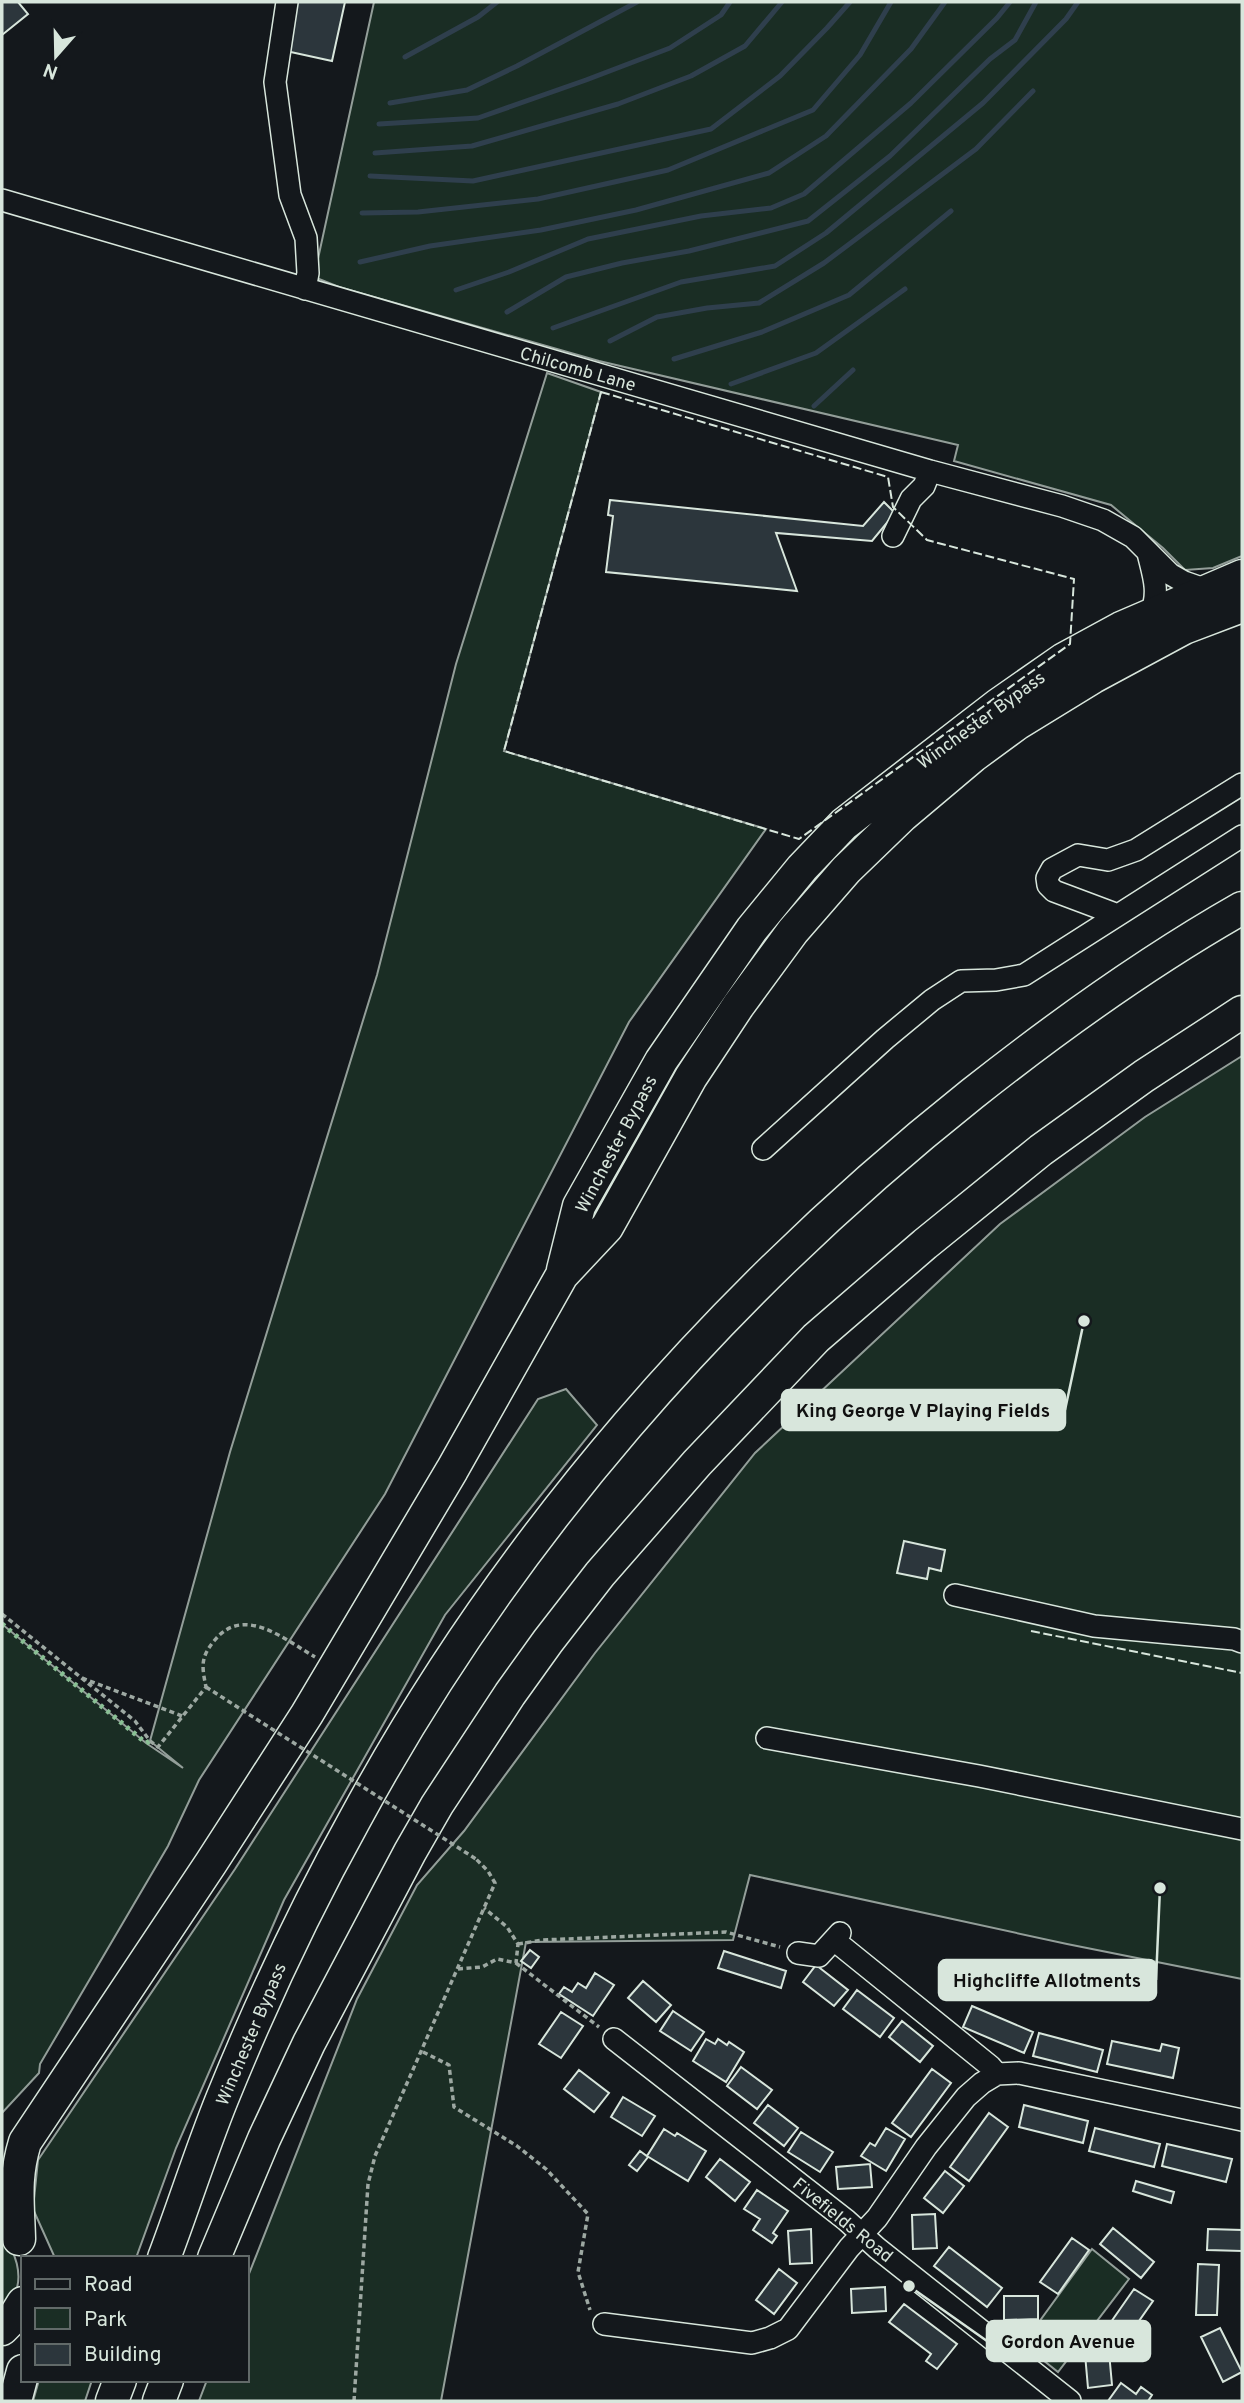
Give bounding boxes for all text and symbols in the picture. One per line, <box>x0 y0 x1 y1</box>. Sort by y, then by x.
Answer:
north arrow <box>21 21 91 91</box>
text: N <box>40 56 61 84</box>
street label: Chilcomb Lane <box>517 343 638 398</box>
street label: Winchester Bypass <box>913 667 1050 775</box>
street label: Winchester Bypass <box>571 1072 663 1218</box>
callout: King George V Playing Fields <box>782 1390 1065 1430</box>
text: King George V Playing Fields <box>796 1400 1050 1424</box>
street label: Winchester Bypass <box>212 1960 293 2109</box>
callout: Highcliffe Allotments <box>939 1960 1156 2000</box>
text: Highcliffe Allotments <box>953 1970 1141 1994</box>
street label: Fivefields Road <box>787 2174 897 2269</box>
legend <box>21 2256 248 2382</box>
text: Road <box>84 2272 133 2299</box>
text: Park <box>84 2307 127 2334</box>
callout: Gordon Avenue <box>987 2321 1150 2361</box>
text: Gordon Avenue <box>1001 2331 1135 2355</box>
text: Building <box>84 2342 162 2369</box>

